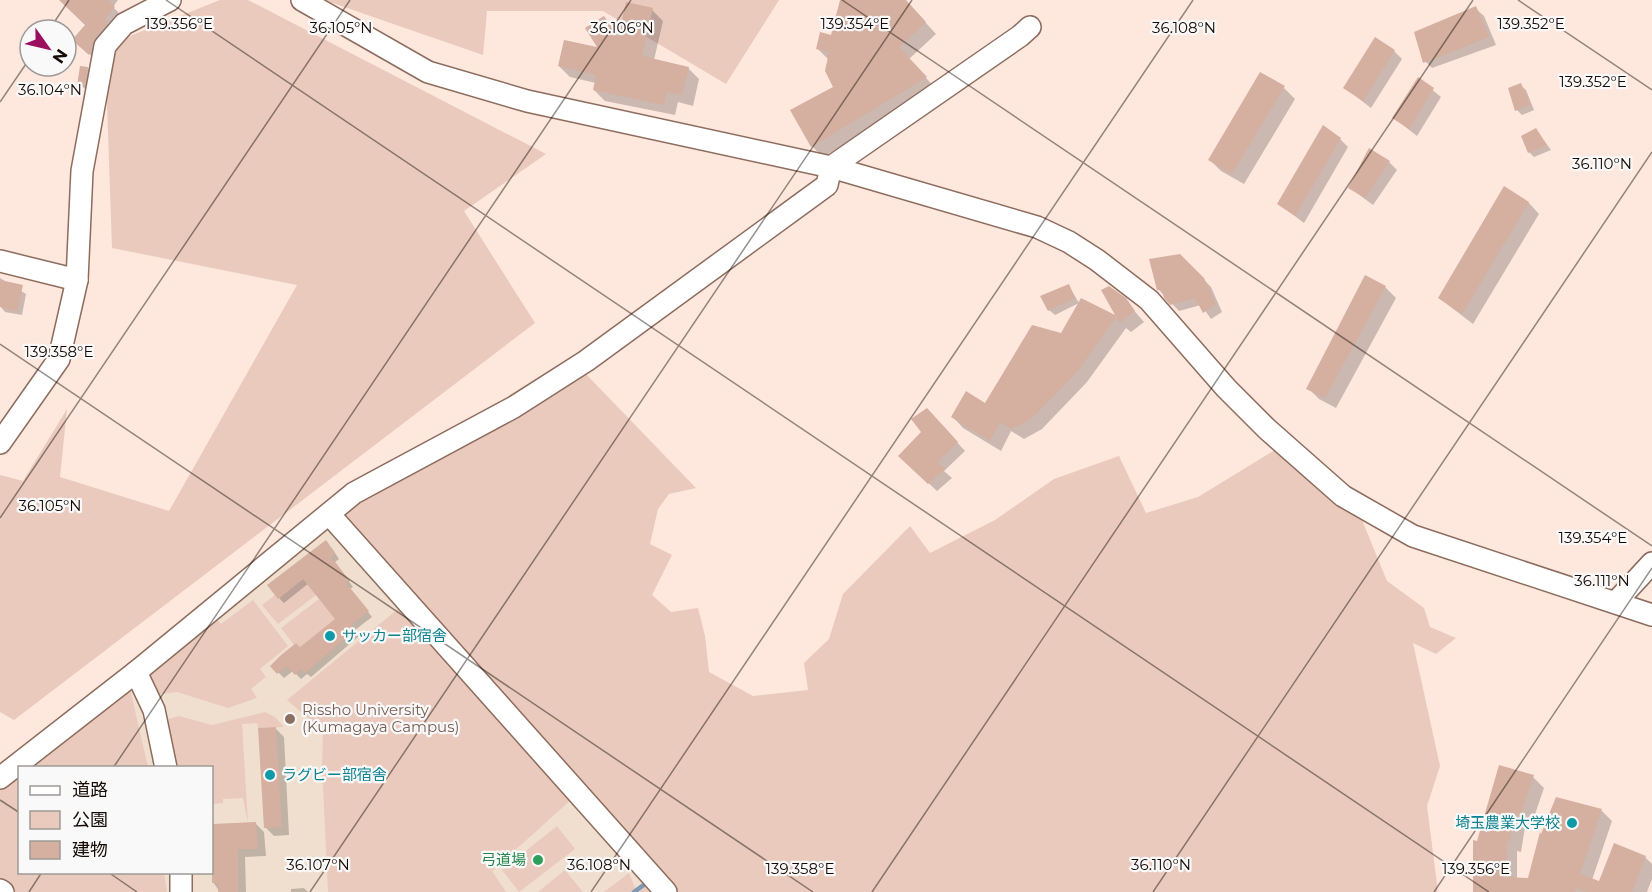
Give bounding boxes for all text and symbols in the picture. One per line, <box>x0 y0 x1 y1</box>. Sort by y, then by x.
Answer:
text: 139.356°E <box>145 14 213 33</box>
text: 139.354°E <box>821 14 889 33</box>
text: 139.352°E <box>1497 14 1565 33</box>
north arrow <box>18 18 78 78</box>
text: 36.105°N <box>310 18 372 37</box>
text: 36.106°N <box>590 18 654 37</box>
text: 36.108°N <box>1152 18 1216 37</box>
text: N <box>49 45 72 67</box>
text: 139.352°E <box>1559 72 1627 91</box>
text: 36.104°N <box>18 80 82 99</box>
text: 36.110°N <box>1572 154 1632 173</box>
text: 139.358°E <box>25 342 93 361</box>
text: 36.105°N <box>19 496 81 515</box>
text: 139.354°E <box>1559 528 1627 547</box>
text: 36.111°N <box>1574 571 1630 590</box>
place label: サッカー部宿舎 <box>342 626 447 645</box>
marker: サッカー部宿舎 <box>323 629 337 643</box>
place label: Rissho University (Kumagaya Campus) <box>302 700 459 736</box>
marker: Rissho University (Kumagaya Campus) <box>283 712 297 726</box>
place label: ラグビー部宿舎 <box>282 765 387 784</box>
legend <box>18 766 213 874</box>
marker: ラグビー部宿舎 <box>263 768 277 782</box>
text: 道路 <box>72 779 108 801</box>
text: 公園 <box>72 809 108 831</box>
place label: 埼玉農業大学校 <box>1455 813 1560 832</box>
marker: 埼玉農業大学校 <box>1565 816 1579 830</box>
text: 建物 <box>72 839 108 861</box>
place label: 弓道場 <box>481 850 526 869</box>
marker: 弓道場 <box>531 853 545 867</box>
text: 36.107°N <box>286 855 350 874</box>
text: 36.108°N <box>567 855 631 874</box>
text: 36.110°N <box>1131 855 1191 874</box>
text: 139.358°E <box>766 859 834 878</box>
text: 139.356°E <box>1442 859 1510 878</box>

